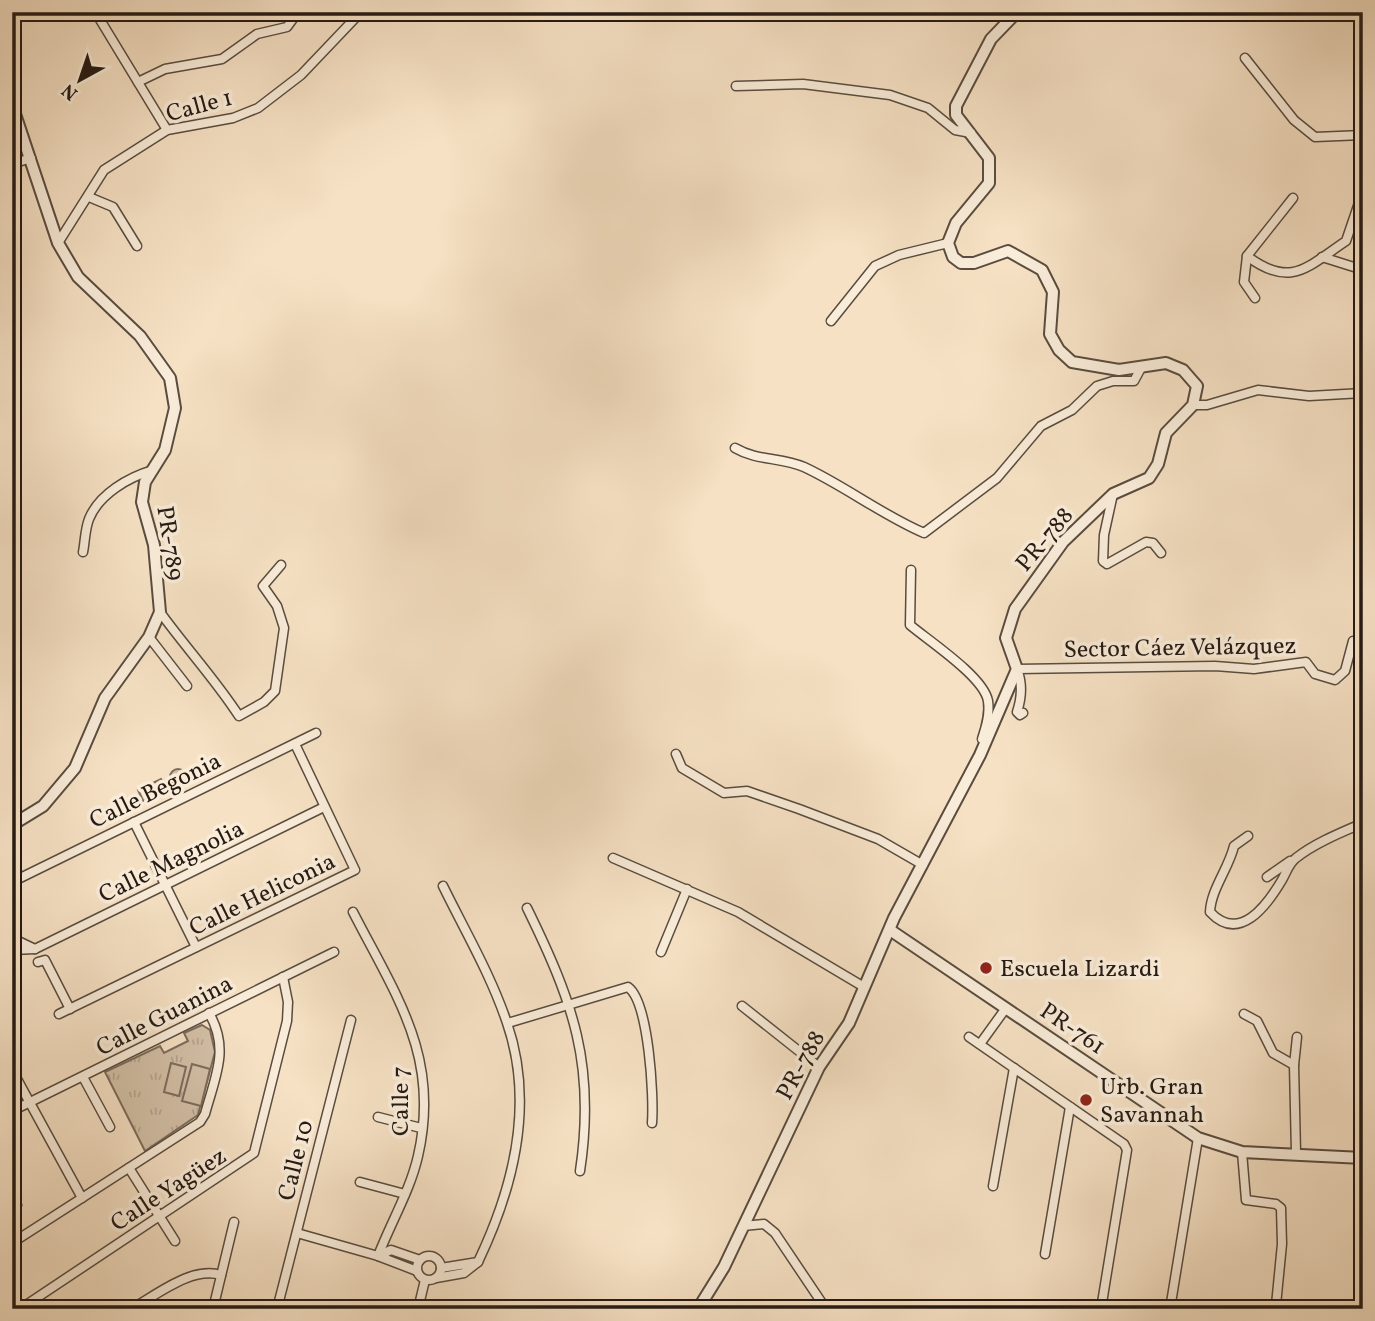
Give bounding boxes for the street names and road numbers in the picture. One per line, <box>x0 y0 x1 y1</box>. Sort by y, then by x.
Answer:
street label: Calle 1 <box>163 82 237 132</box>
street label: PR-788 <box>1008 501 1083 580</box>
street label: PR-789 <box>146 504 192 583</box>
street label: Sector Cáez Velázquez <box>1063 630 1297 668</box>
street label: Calle Begonia <box>84 745 228 838</box>
street label: Calle Magnolia <box>93 813 250 913</box>
street label: Calle Heliconia <box>184 846 342 946</box>
street label: Calle Guanina <box>91 968 239 1066</box>
street label: PR-761 <box>1032 995 1111 1064</box>
street label: PR-788 <box>769 1025 835 1107</box>
street label: Calle 7 <box>385 1066 419 1136</box>
street label: Calle 10 <box>271 1117 323 1204</box>
street label: Calle Yagüez <box>104 1140 234 1241</box>

